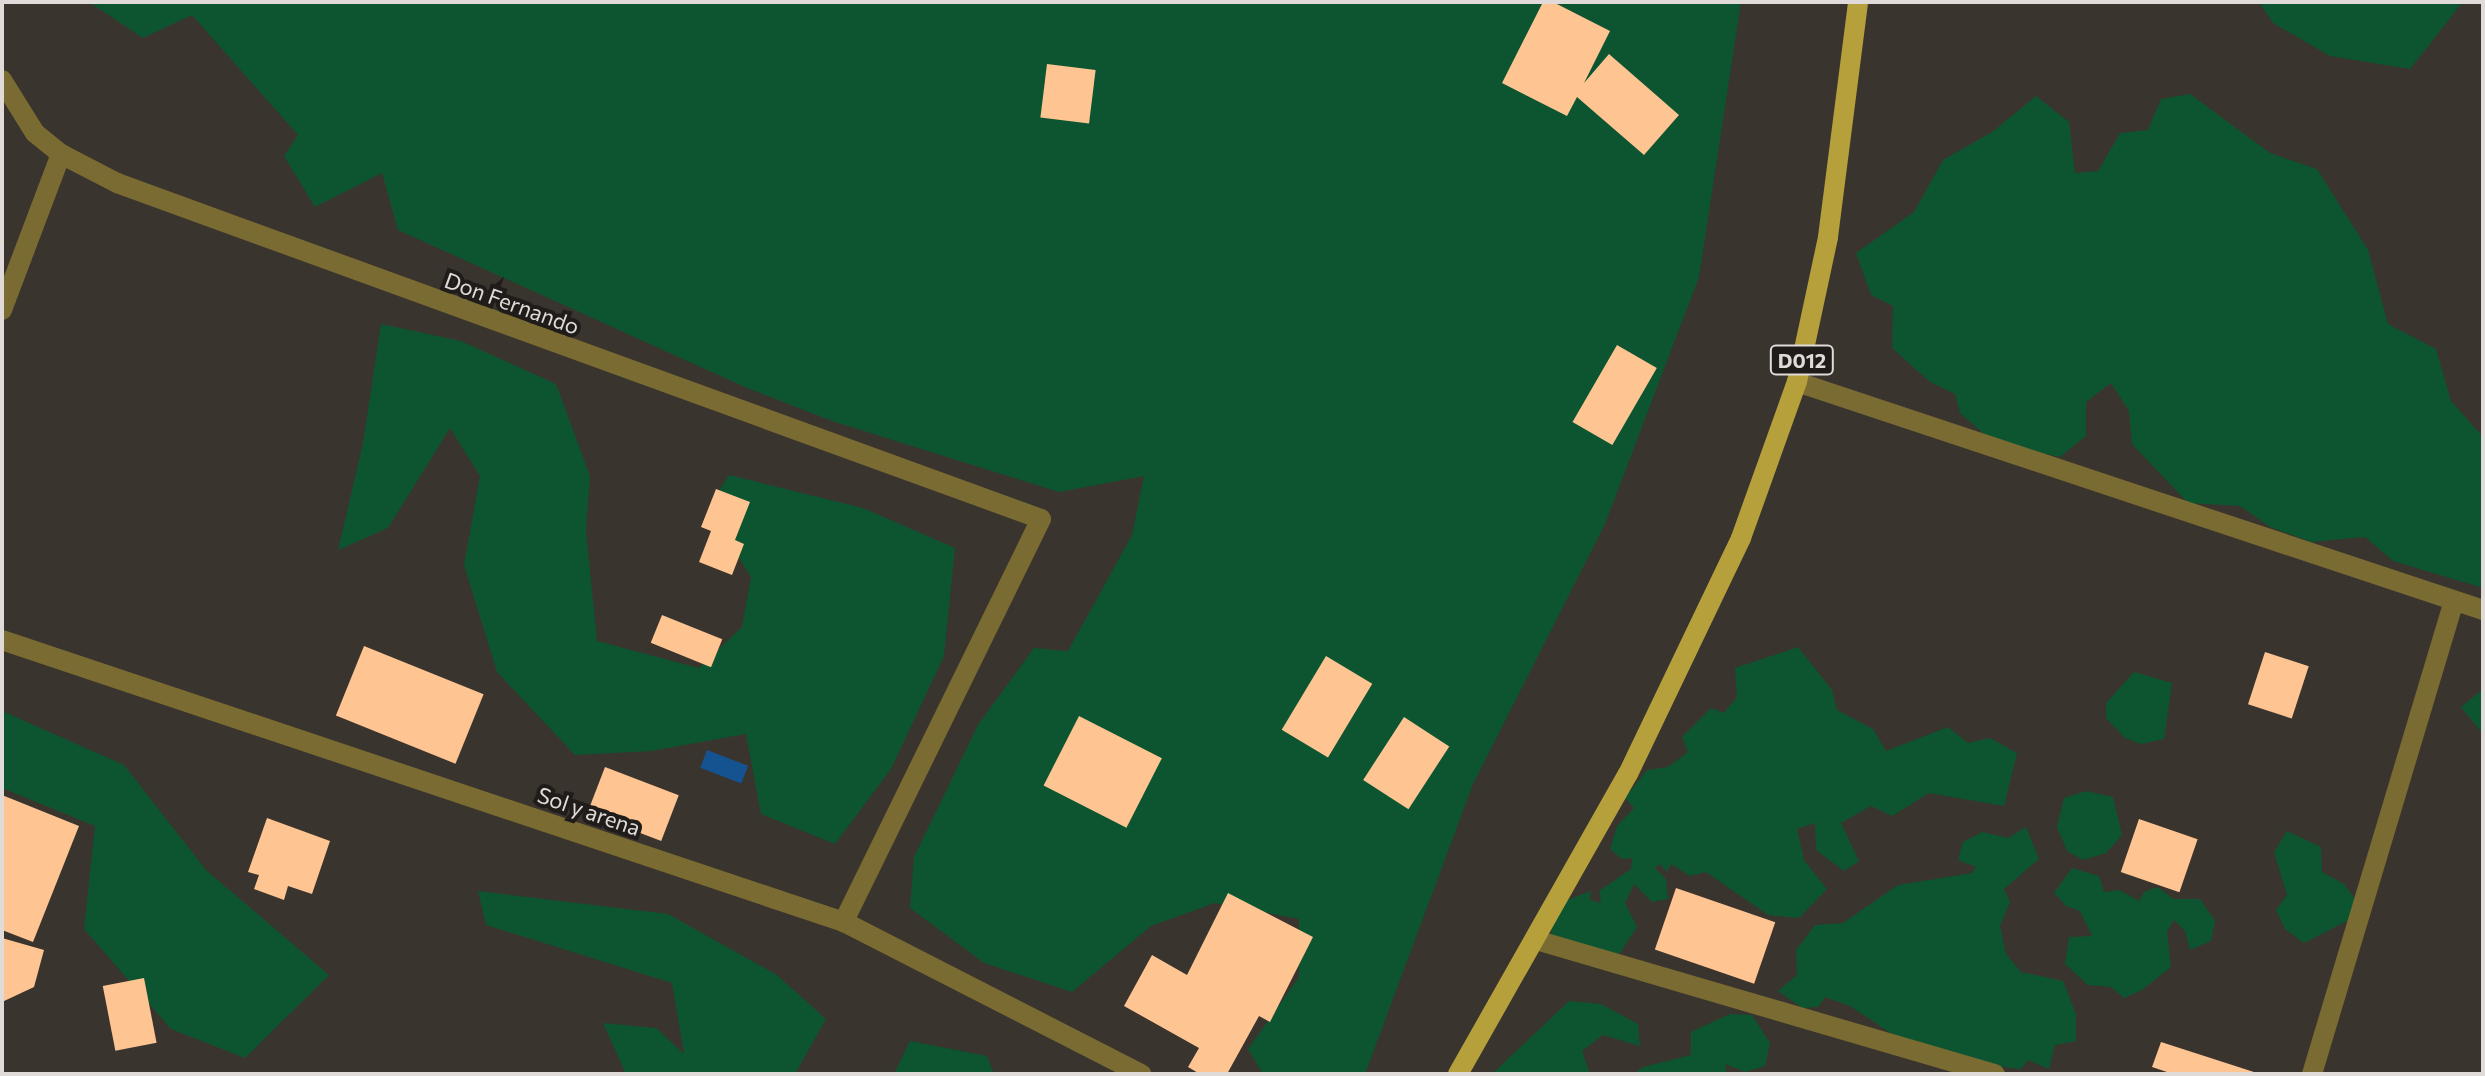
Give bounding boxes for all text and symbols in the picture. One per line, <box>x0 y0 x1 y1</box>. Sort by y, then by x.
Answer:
street label: Don Fernando <box>441 266 583 340</box>
road number: D012 <box>1768 344 1836 376</box>
street label: Sol y arena <box>534 781 644 841</box>

